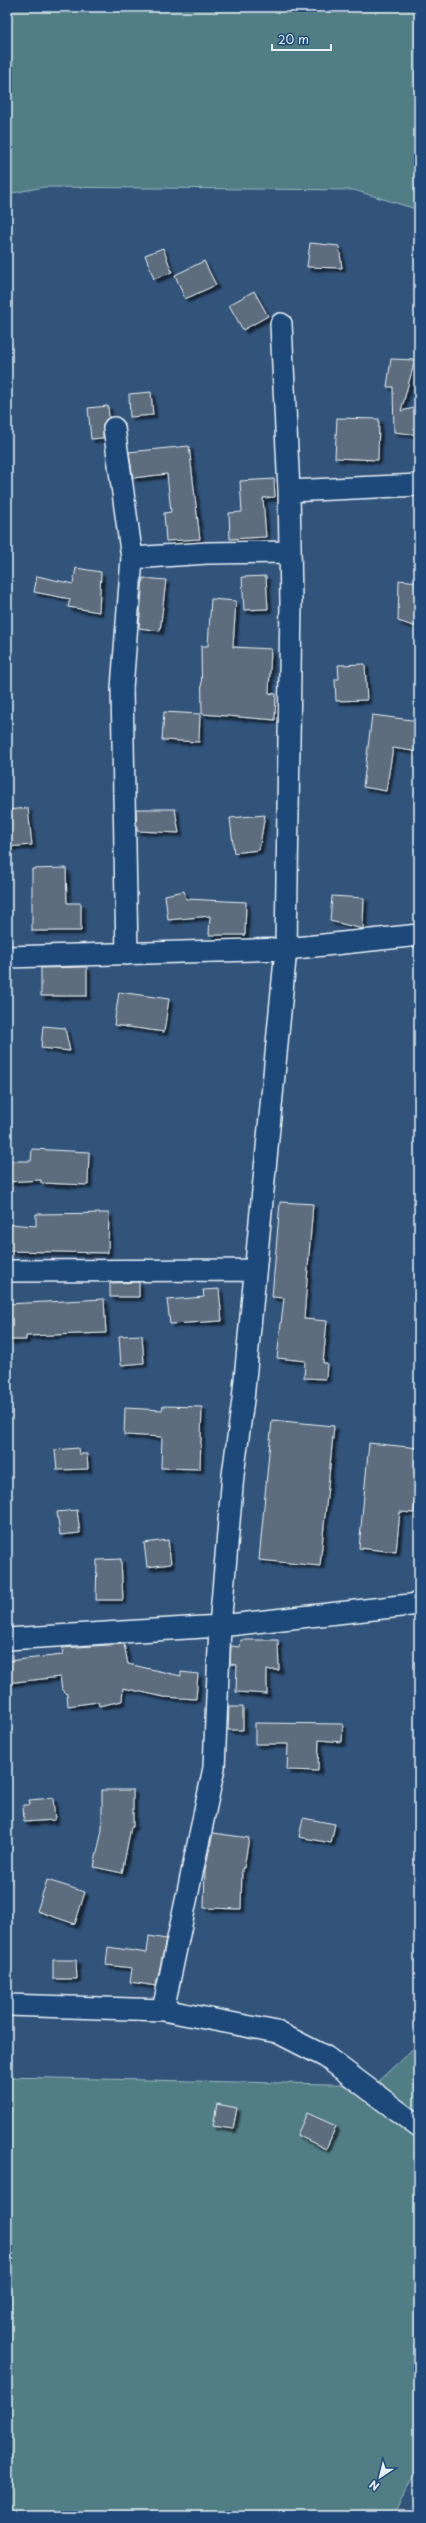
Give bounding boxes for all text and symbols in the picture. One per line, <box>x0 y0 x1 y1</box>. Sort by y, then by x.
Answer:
scale bar <box>272 26 331 52</box>
text: 20 m <box>278 30 309 48</box>
north arrow <box>360 2457 400 2497</box>
text: N <box>365 2476 382 2495</box>

